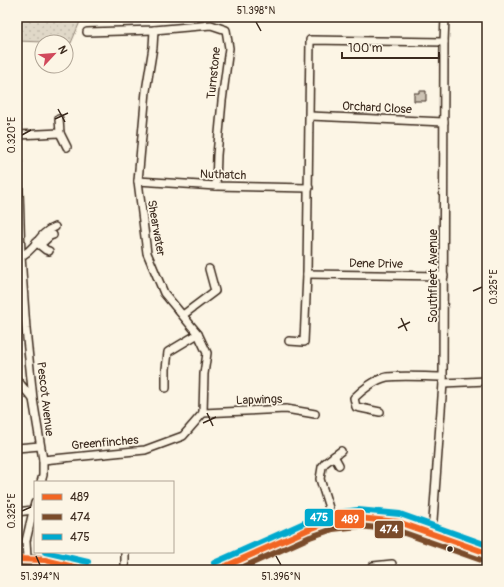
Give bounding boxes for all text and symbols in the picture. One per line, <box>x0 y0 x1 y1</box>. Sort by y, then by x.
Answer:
text: 51.398°N <box>237 5 275 17</box>
north arrow <box>34 34 74 74</box>
scale bar <box>342 34 439 60</box>
text: 100 m <box>348 41 383 56</box>
text: N <box>55 44 70 57</box>
street label: Turnstone <box>204 46 224 100</box>
street label: Orchard Close <box>342 99 412 117</box>
text: 0.320°E <box>6 117 18 153</box>
street label: Nuthatch <box>200 167 247 183</box>
street label: Shearwater <box>144 199 168 258</box>
street label: Southfleet Avenue <box>426 229 441 323</box>
street label: Dene Drive <box>349 256 403 272</box>
text: 0.325°E <box>488 269 500 305</box>
street label: Pescot Avenue <box>33 361 57 437</box>
street label: Lapwings <box>236 392 283 408</box>
street label: Greenfinches <box>71 433 140 453</box>
legend <box>34 481 174 553</box>
text: 489 <box>70 490 89 505</box>
text: 0.325°E <box>6 493 18 529</box>
line badge: 475 <box>304 508 334 527</box>
line badge: 489 <box>334 509 365 529</box>
text: 474 <box>70 510 90 525</box>
text: 475 <box>309 511 328 524</box>
text: 489 <box>340 513 359 526</box>
line badge: 474 <box>374 520 404 539</box>
text: 474 <box>379 523 399 536</box>
text: 475 <box>70 530 90 545</box>
unlabelled marker <box>445 544 455 554</box>
text: 51.394°N <box>20 571 60 583</box>
text: 51.396°N <box>261 571 301 583</box>

